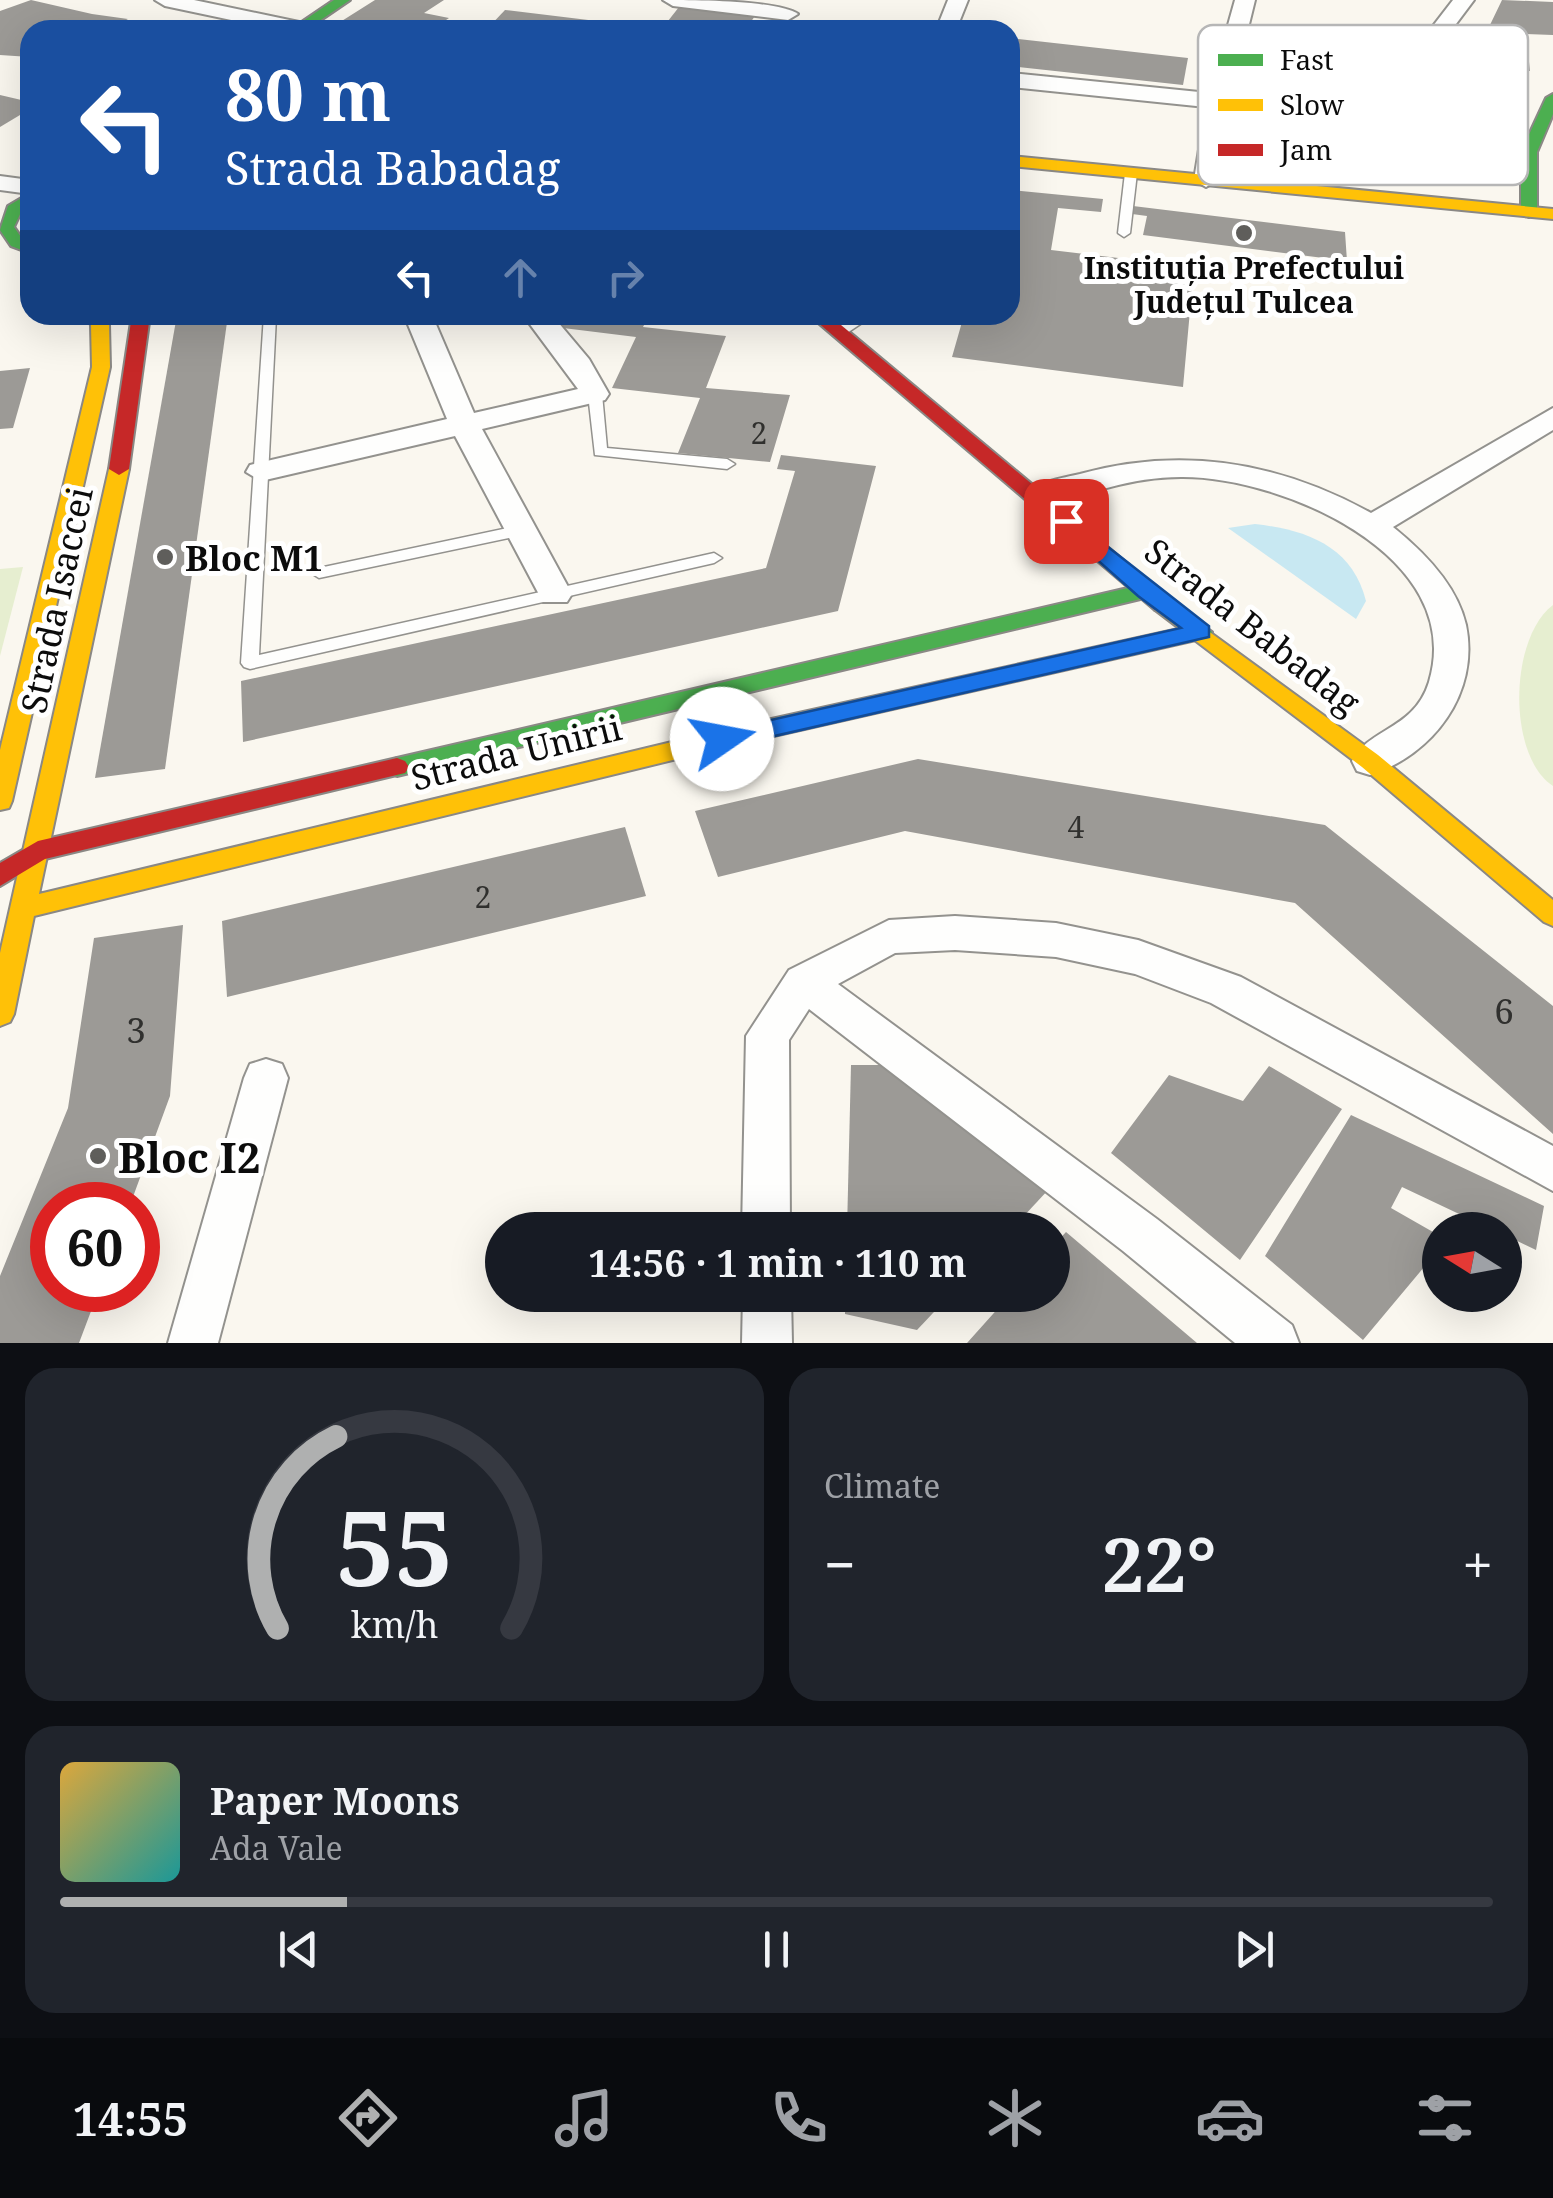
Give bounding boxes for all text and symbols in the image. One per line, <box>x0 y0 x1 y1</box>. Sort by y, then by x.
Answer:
legend <box>1198 25 1528 185</box>
text: Fast <box>1280 40 1334 78</box>
text: 80 m <box>225 46 391 142</box>
icon: left <box>60 60 190 190</box>
text: Slow <box>1280 85 1345 123</box>
text: Jam <box>1279 130 1332 168</box>
text: Strada Babadag <box>225 137 561 198</box>
marker: Instituția Prefectului Județul Tulcea <box>1233 222 1255 244</box>
place label: Instituția Prefectului Județul Tulcea <box>1084 247 1405 322</box>
icon: left <box>388 250 443 305</box>
icon: ahead <box>493 250 548 305</box>
icon: right <box>598 250 653 305</box>
house number: 2 <box>751 412 767 453</box>
pin <box>1024 479 1109 564</box>
street label: Strada Isaccei <box>9 483 103 717</box>
icon: arrive <box>1039 494 1094 549</box>
street label: Strada Babadag <box>1136 527 1370 725</box>
place label: Bloc M1 <box>185 534 323 581</box>
marker: Bloc M1 <box>154 546 176 568</box>
position arrow <box>670 687 774 791</box>
street label: Strada Unirii <box>406 703 626 801</box>
house number: 4 <box>1068 806 1085 847</box>
house number: 2 <box>475 876 491 917</box>
house number: 6 <box>1494 987 1514 1034</box>
house number: 3 <box>126 1006 146 1053</box>
place label: Bloc I2 <box>118 1128 260 1185</box>
marker: Bloc I2 <box>87 1145 109 1167</box>
speed limit sign: 60 <box>30 1182 160 1312</box>
north arrow <box>1422 1212 1522 1312</box>
map controls <box>1422 1212 1522 1312</box>
text: 14:56 · 1 min · 110 m <box>588 1236 967 1288</box>
text: Climate <box>824 1464 940 1507</box>
text: 55 <box>336 1475 453 1616</box>
text: 22° <box>1102 1512 1216 1614</box>
text: − <box>824 1526 856 1601</box>
text: + <box>1462 1526 1493 1601</box>
text: km/h <box>351 1600 438 1648</box>
text: Paper Moons <box>210 1774 460 1826</box>
text: Ada Vale <box>210 1826 343 1869</box>
icon: previous <box>271 1922 326 1977</box>
icon: pause <box>749 1922 804 1977</box>
icon: next <box>1227 1922 1282 1977</box>
icon: directions <box>333 2083 403 2153</box>
icon: music <box>549 2083 619 2153</box>
icon: phone <box>764 2083 834 2153</box>
icon: climate <box>980 2083 1050 2153</box>
icon: car <box>1195 2083 1265 2153</box>
icon: filters <box>1410 2083 1480 2153</box>
text: 14:55 <box>73 2088 188 2149</box>

